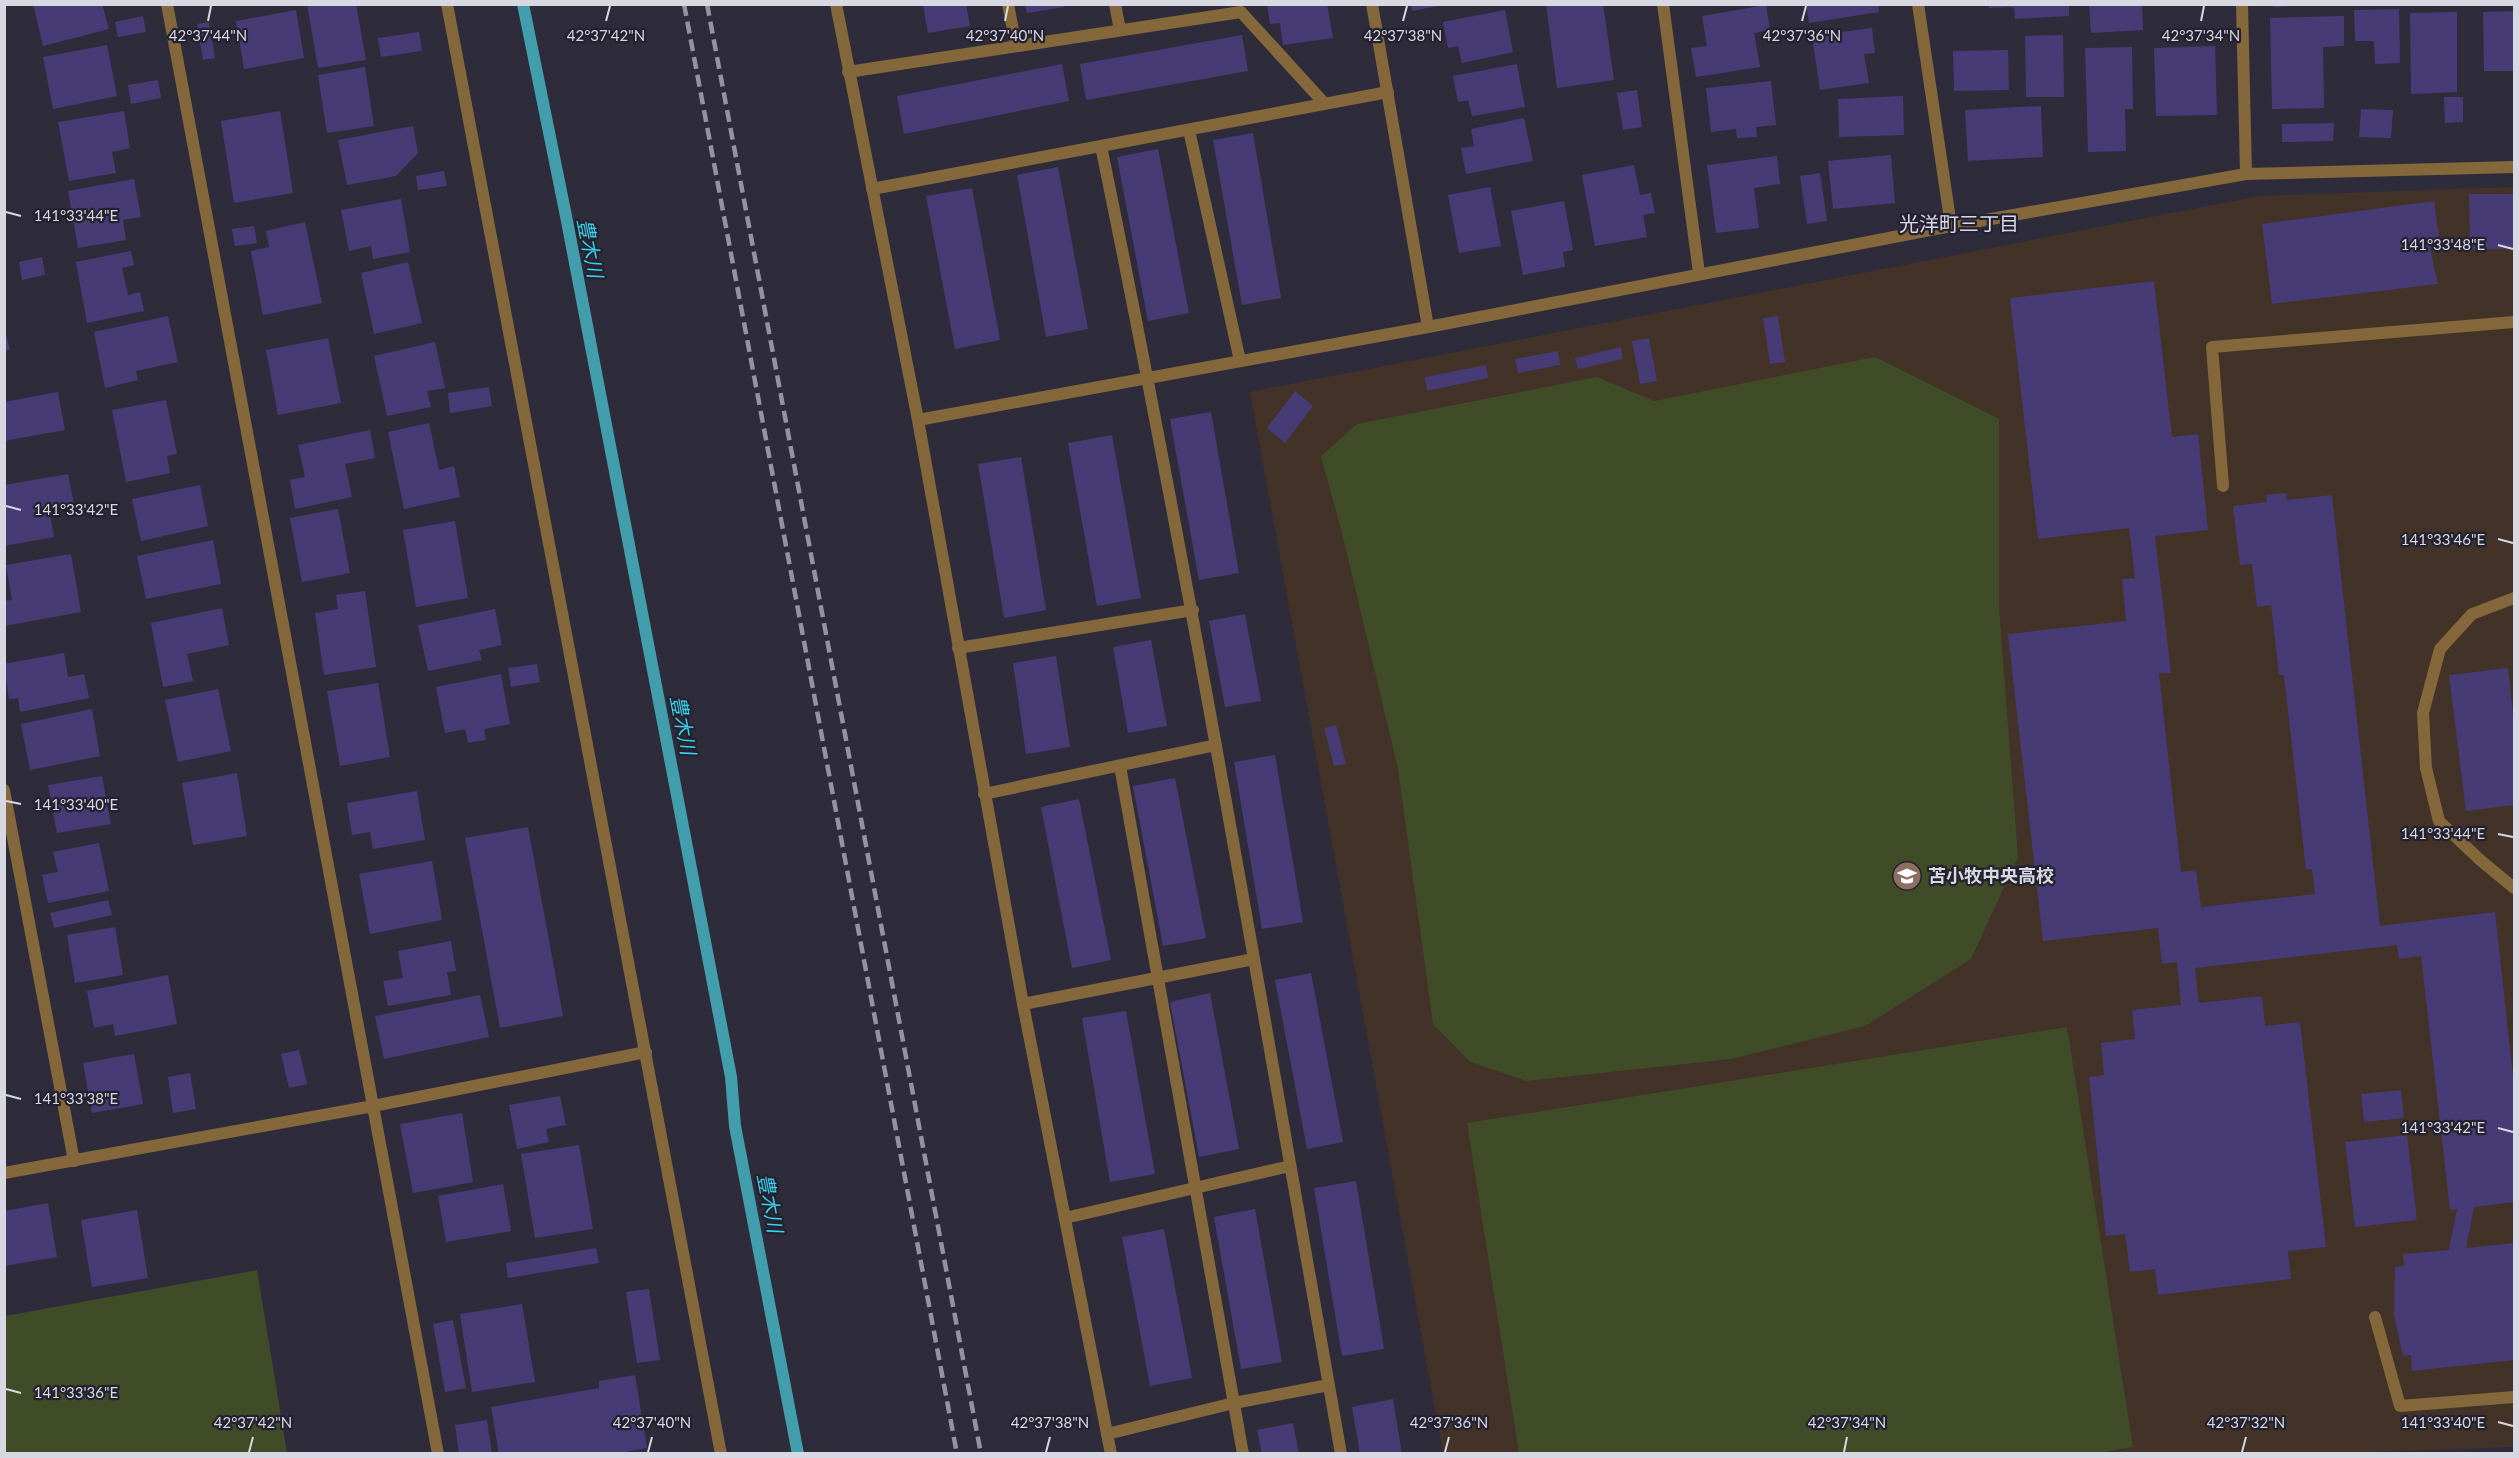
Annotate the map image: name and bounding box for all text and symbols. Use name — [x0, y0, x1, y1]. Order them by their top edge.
text: 42°37'44"N — [169, 26, 247, 44]
text: 42°37'42"N — [567, 26, 645, 44]
text: 42°37'40"N — [966, 26, 1044, 44]
text: 42°37'38"N — [1364, 26, 1442, 44]
text: 42°37'36"N — [1763, 26, 1841, 44]
text: 42°37'34"N — [2162, 26, 2240, 44]
text: 141°33'44"E — [34, 206, 118, 224]
district label: 光洋町三丁目 — [1899, 211, 2019, 235]
water label: 豊木川 — [573, 216, 609, 282]
text: 141°33'48"E — [2401, 235, 2485, 253]
text: 141°33'42"E — [34, 500, 118, 518]
text: 141°33'46"E — [2401, 530, 2485, 548]
water label: 豊木川 — [666, 693, 702, 759]
text: 141°33'40"E — [34, 795, 118, 813]
text: 141°33'44"E — [2401, 824, 2485, 842]
school or university icon: 苫小牧中央高校 — [1891, 860, 1923, 892]
place label: 苫小牧中央高校 — [1928, 864, 2054, 886]
text: 141°33'38"E — [34, 1089, 118, 1107]
text: 141°33'42"E — [2401, 1118, 2485, 1136]
water label: 豊木川 — [753, 1171, 789, 1237]
text: 141°33'36"E — [34, 1383, 118, 1401]
text: 42°37'42"N — [214, 1413, 292, 1431]
text: 42°37'40"N — [613, 1413, 691, 1431]
text: 42°37'38"N — [1011, 1413, 1089, 1431]
text: 42°37'36"N — [1410, 1413, 1488, 1431]
text: 42°37'34"N — [1808, 1413, 1886, 1431]
text: 42°37'32"N — [2207, 1413, 2285, 1431]
text: 141°33'40"E — [2401, 1413, 2485, 1431]

